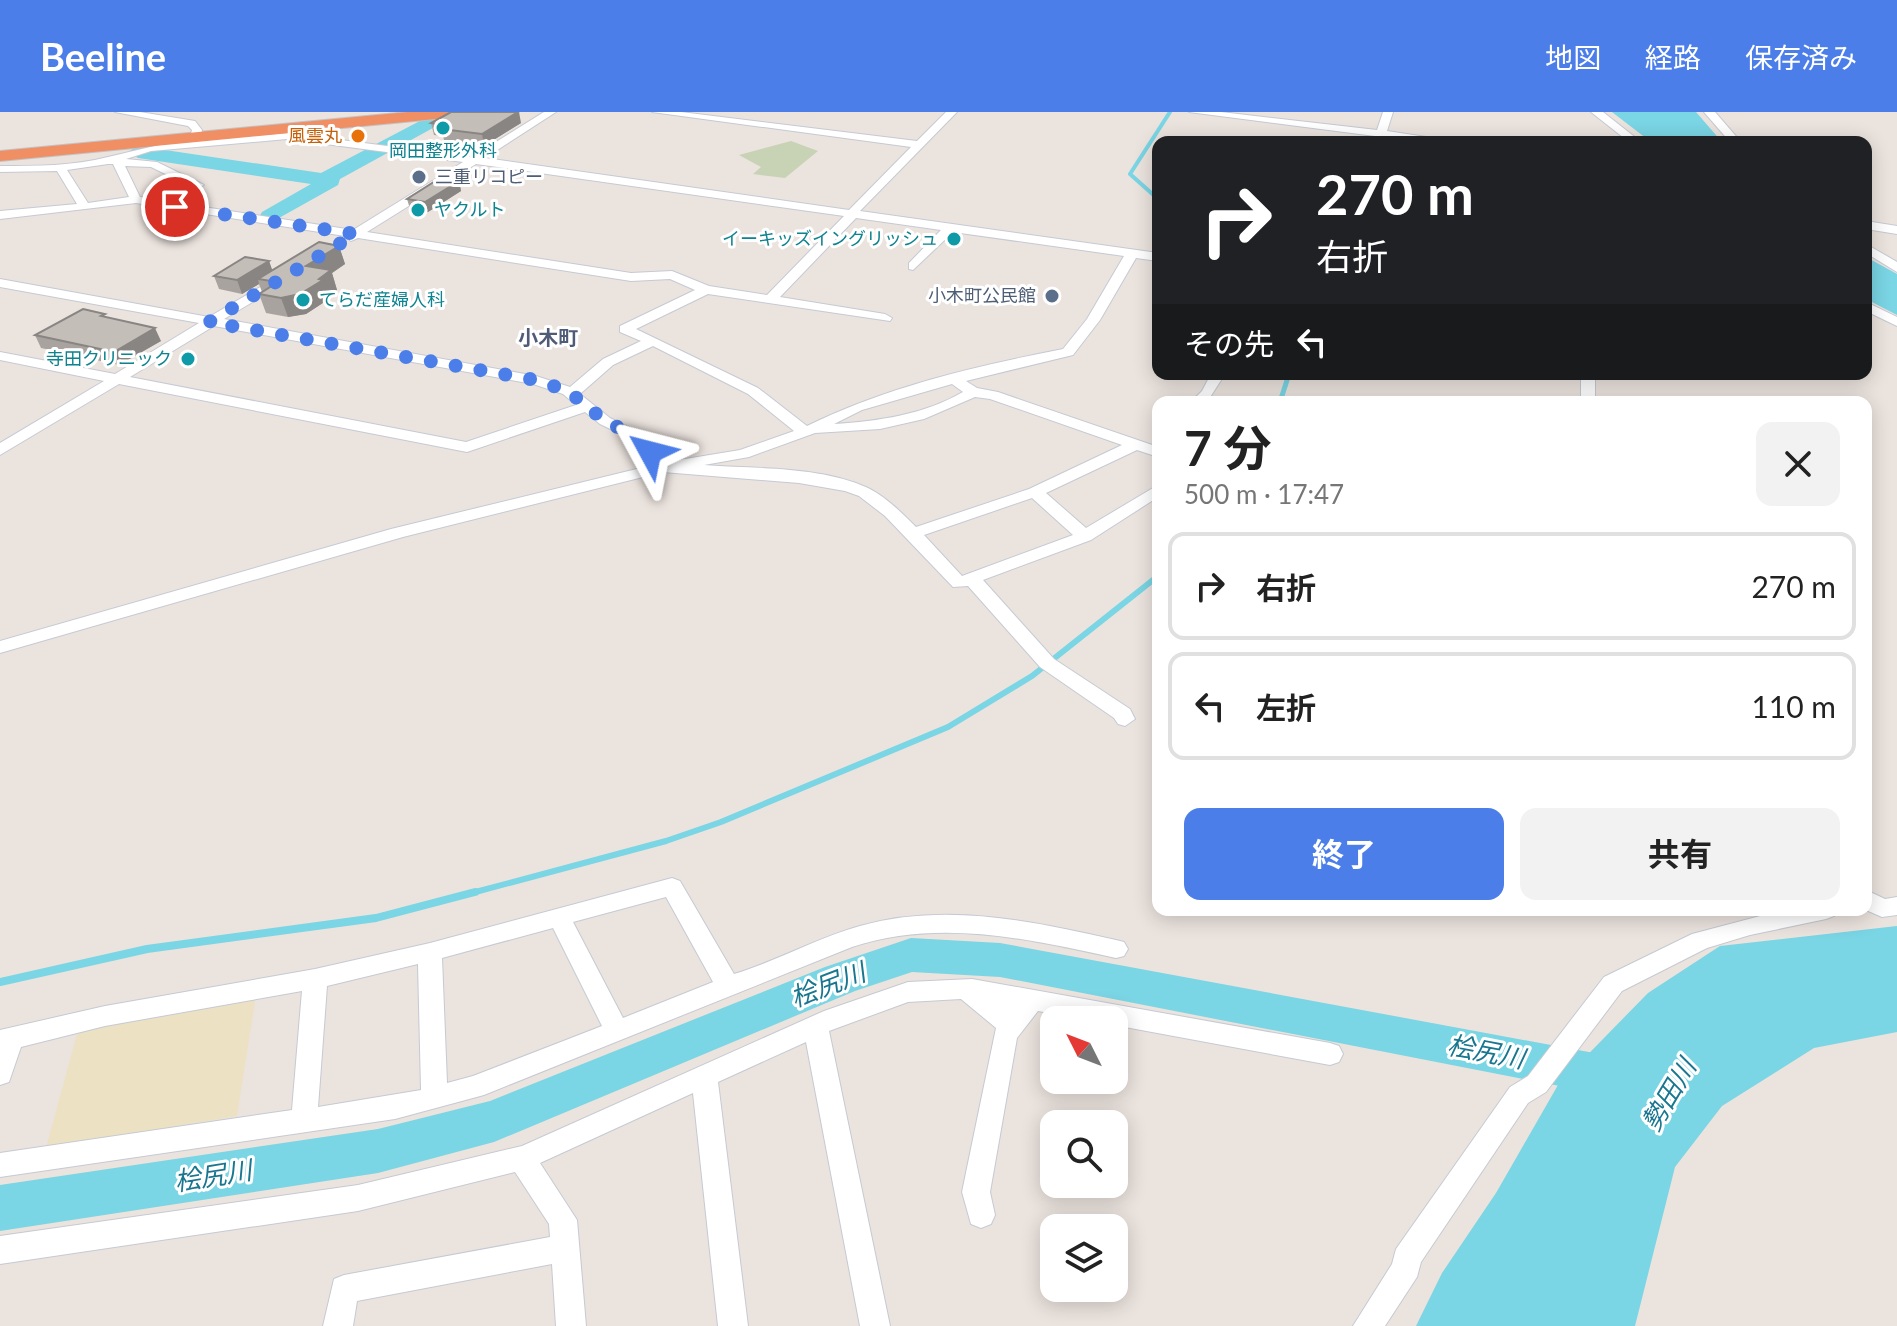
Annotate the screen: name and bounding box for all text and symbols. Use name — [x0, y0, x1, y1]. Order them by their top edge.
text: Beeline — [40, 33, 166, 79]
text: 地図 — [1545, 40, 1601, 74]
text: 経路 — [1645, 40, 1701, 74]
text: 保存済み — [1745, 40, 1857, 74]
marker: 岡田整形外科 — [434, 119, 452, 137]
place label: 風雲丸 — [288, 124, 342, 146]
marker: 風雲丸 — [349, 127, 367, 145]
place label: 岡田整形外科 — [389, 139, 497, 161]
text: 270 m — [1316, 160, 1474, 227]
place label: 三重リコピー — [435, 165, 543, 187]
marker: 三重リコピー — [410, 168, 428, 186]
icon: right — [1184, 168, 1288, 272]
pin — [141, 173, 209, 241]
icon: arrive — [153, 185, 197, 229]
place label: ヤクルト — [434, 198, 505, 220]
marker: ヤクルト — [409, 201, 427, 219]
place label: イーキッズイングリッシュ — [722, 227, 938, 249]
marker: イーキッズイングリッシュ — [945, 230, 963, 248]
text: 右折 — [1316, 234, 1388, 278]
place label: 小木町公民館 — [928, 284, 1036, 306]
marker: 小木町公民館 — [1043, 287, 1061, 305]
place label: てらだ産婦人科 — [319, 288, 445, 310]
marker: てらだ産婦人科 — [294, 291, 312, 309]
icon: left — [1290, 320, 1334, 364]
district label: 小木町 — [518, 325, 578, 349]
text: その先 — [1184, 325, 1274, 361]
place label: 寺田クリニック — [46, 347, 172, 369]
marker: 寺田クリニック — [179, 350, 197, 368]
position arrow — [608, 410, 692, 494]
text: 7 分 — [1184, 419, 1272, 476]
button: close — [1756, 422, 1840, 506]
text: 500 m · 17:47 — [1184, 478, 1344, 510]
icon: right — [1188, 564, 1232, 608]
text: 270 m — [1751, 568, 1836, 604]
text: 右折 — [1256, 569, 1316, 605]
icon: left — [1188, 684, 1232, 728]
text: 110 m — [1751, 688, 1836, 724]
text: 左折 — [1256, 689, 1316, 725]
button: 終了 — [1184, 808, 1504, 900]
button: 共有 — [1520, 808, 1840, 900]
water label: 桧尻川 — [785, 954, 873, 1013]
north arrow — [1040, 1006, 1128, 1094]
map controls — [1040, 1006, 1128, 1302]
water label: 桧尻川 — [1445, 1028, 1530, 1075]
water label: 勢田川 — [1634, 1050, 1703, 1136]
button: search — [1040, 1110, 1128, 1198]
water label: 桧尻川 — [172, 1153, 257, 1197]
button: layers — [1040, 1214, 1128, 1302]

